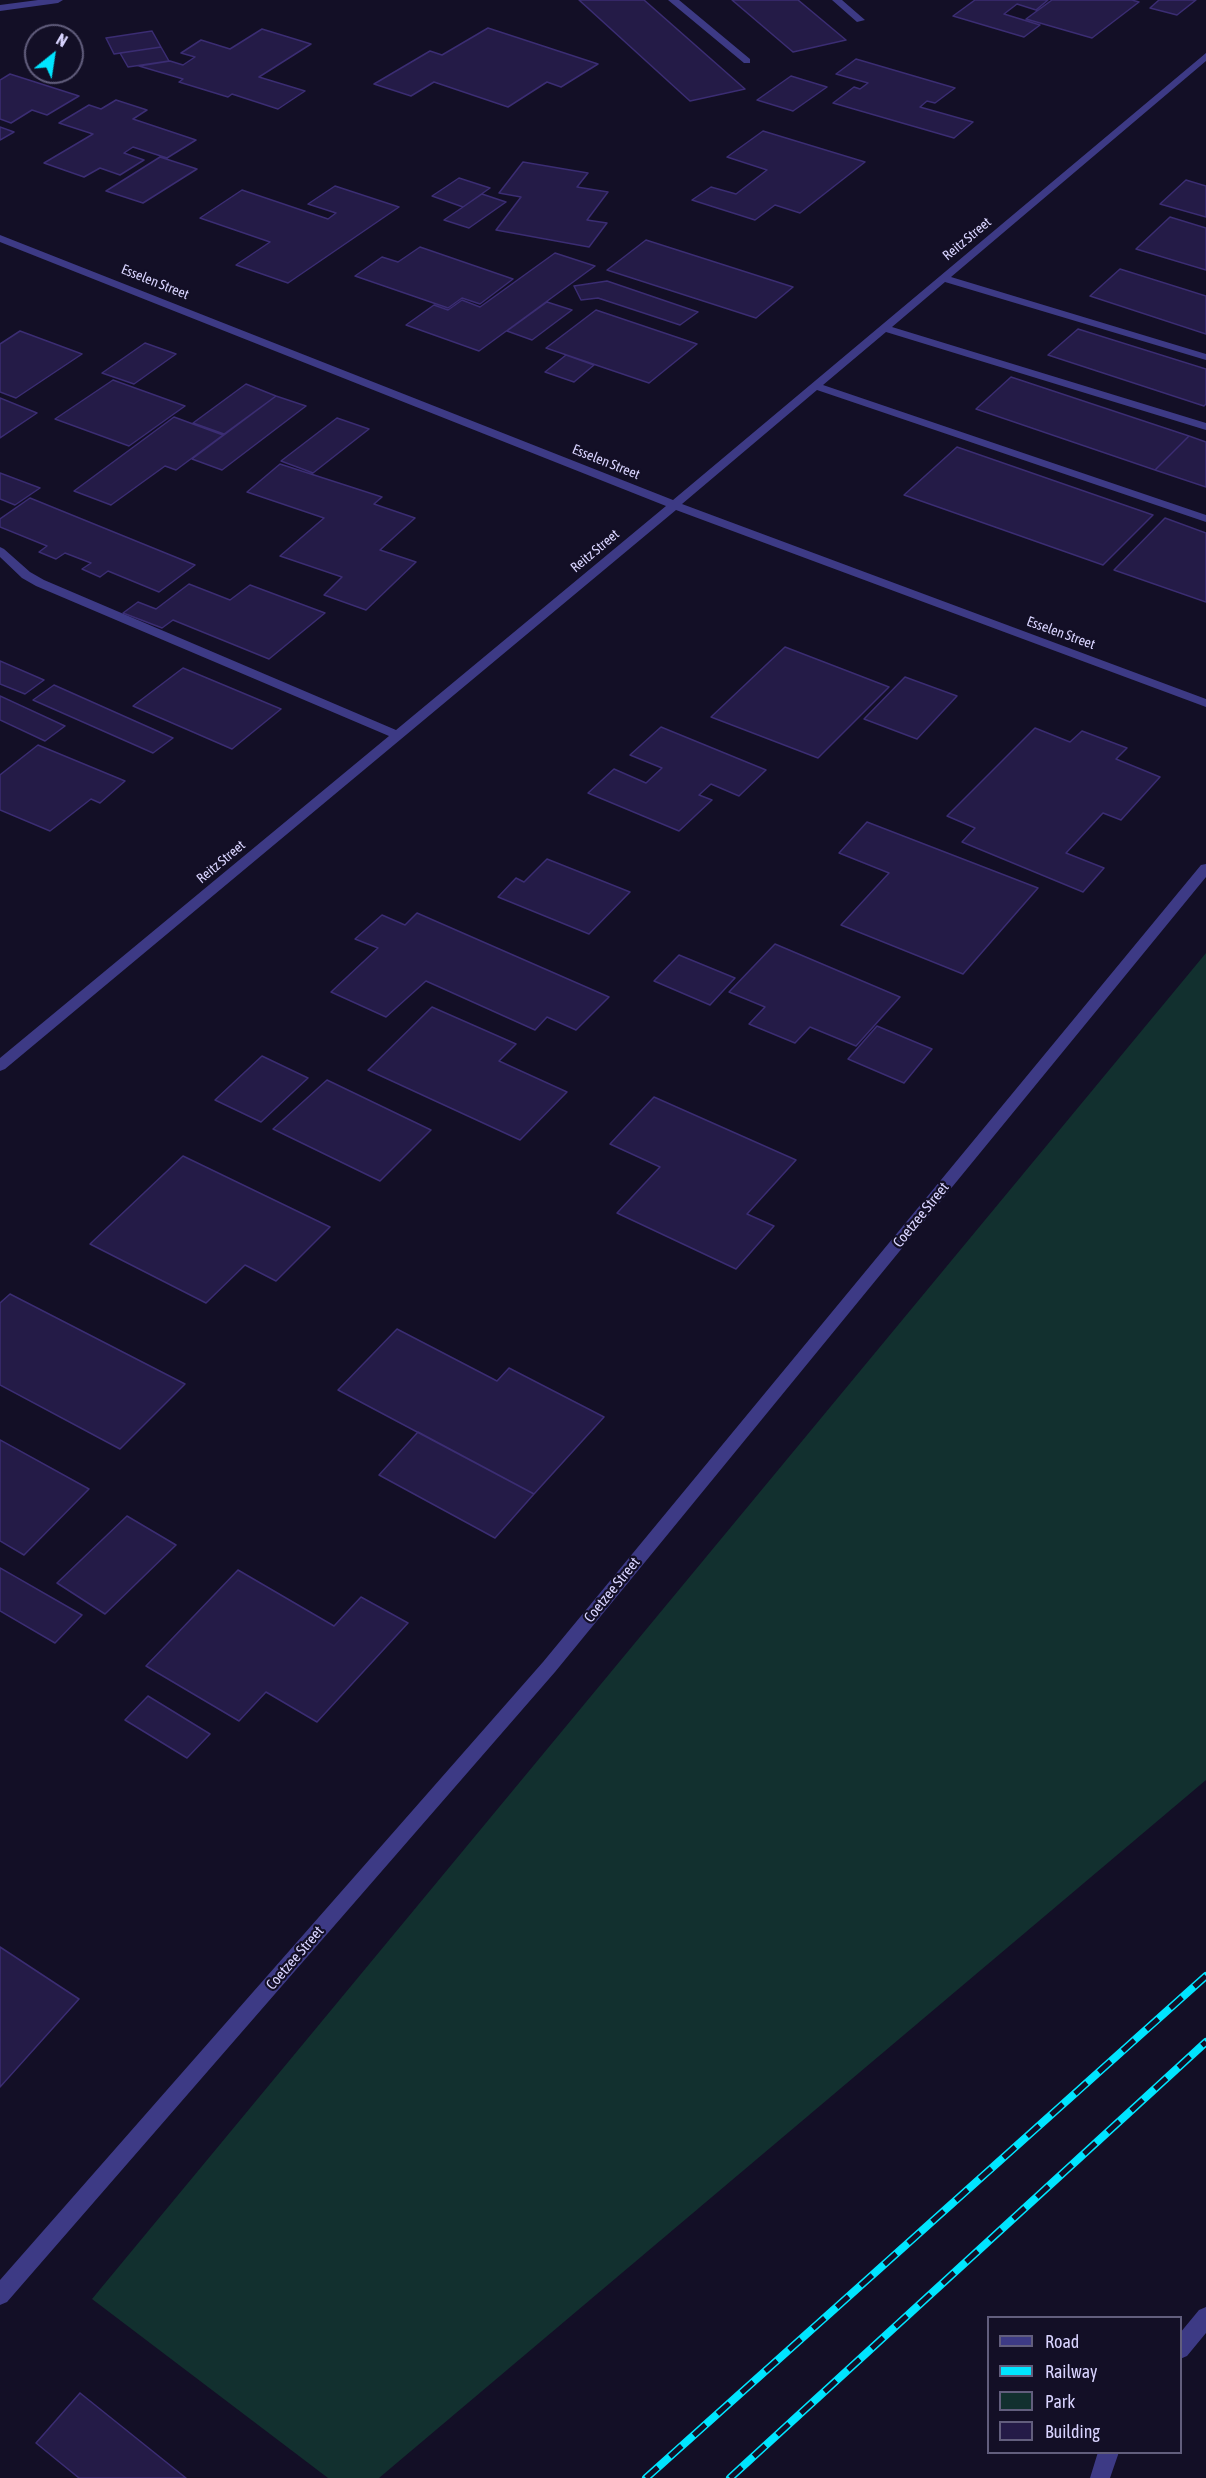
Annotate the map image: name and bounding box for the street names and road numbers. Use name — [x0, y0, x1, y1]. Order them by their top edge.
street label: Reitz Street — [939, 214, 995, 264]
street label: Esselen Street — [119, 261, 191, 303]
street label: Esselen Street — [570, 441, 642, 483]
street label: Reitz Street — [567, 526, 623, 576]
street label: Esselen Street — [1025, 613, 1097, 653]
street label: Reitz Street — [193, 837, 249, 887]
street label: Coetzee Street — [889, 1179, 953, 1251]
street label: Coetzee Street — [580, 1554, 644, 1626]
street label: Coetzee Street — [262, 1922, 328, 1994]

